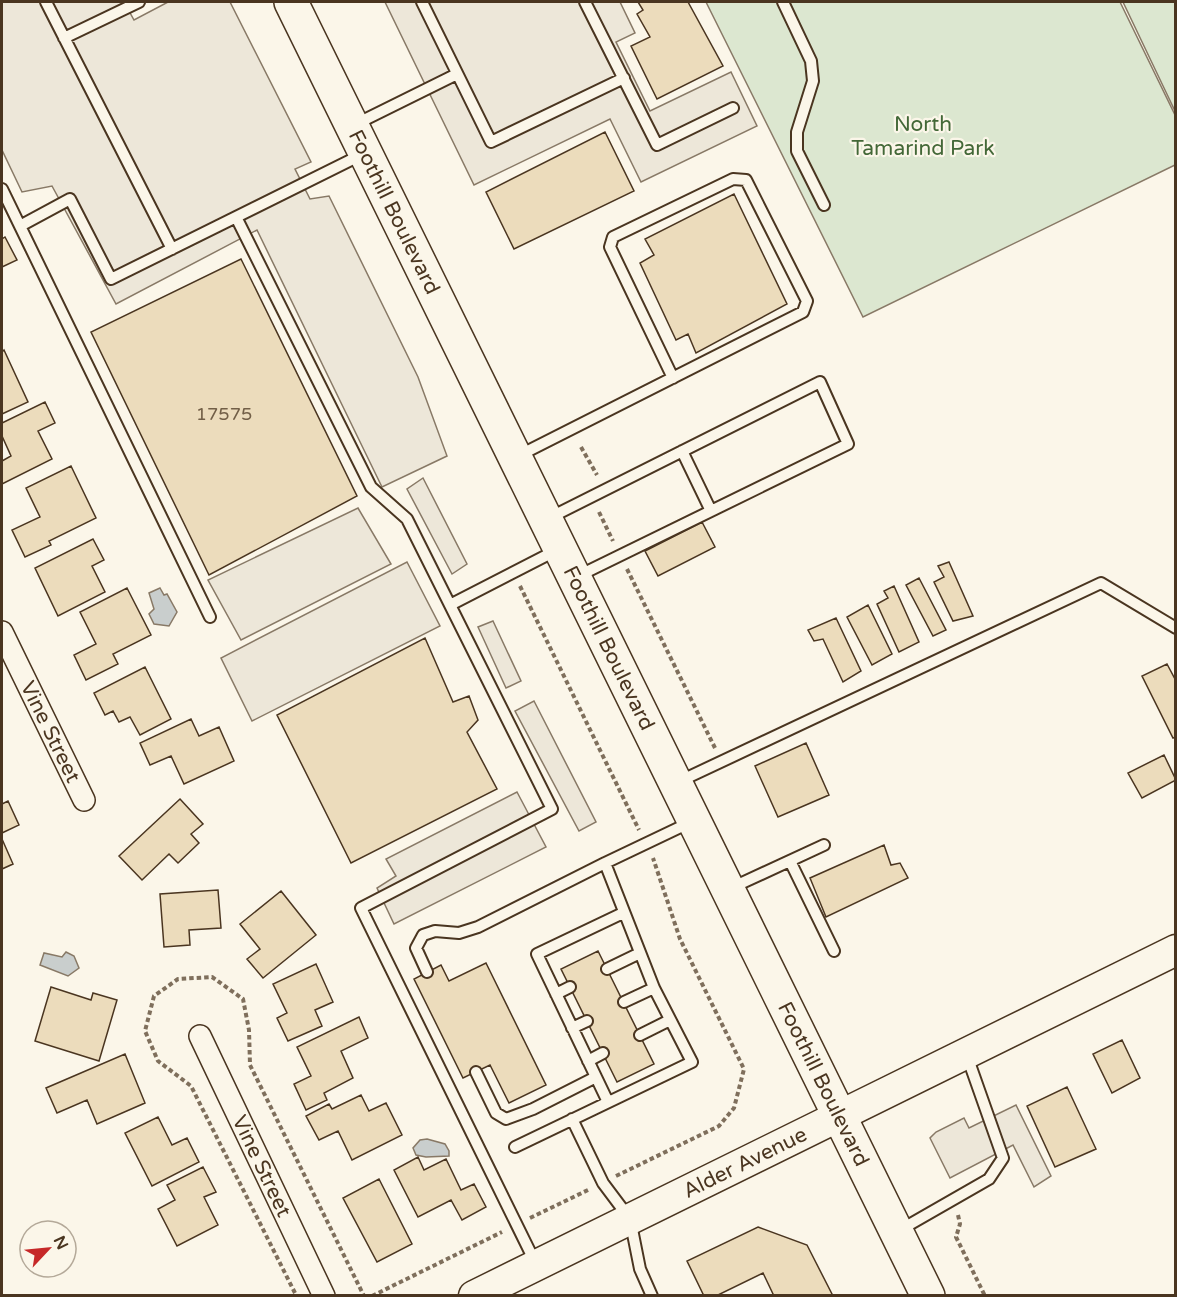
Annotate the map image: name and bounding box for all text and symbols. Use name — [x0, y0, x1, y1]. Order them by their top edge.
park label: North Tamarind Park — [851, 112, 995, 161]
street label: Foothill Boulevard — [343, 126, 445, 298]
house number: 17575 — [196, 403, 252, 425]
street label: Foothill Boulevard — [558, 562, 660, 734]
street label: Vine Street — [15, 677, 86, 787]
street label: Foothill Boulevard — [773, 998, 875, 1170]
street label: Vine Street — [227, 1111, 297, 1221]
street label: Alder Avenue — [679, 1121, 811, 1203]
north arrow — [18, 1219, 78, 1279]
text: N — [49, 1233, 72, 1253]

